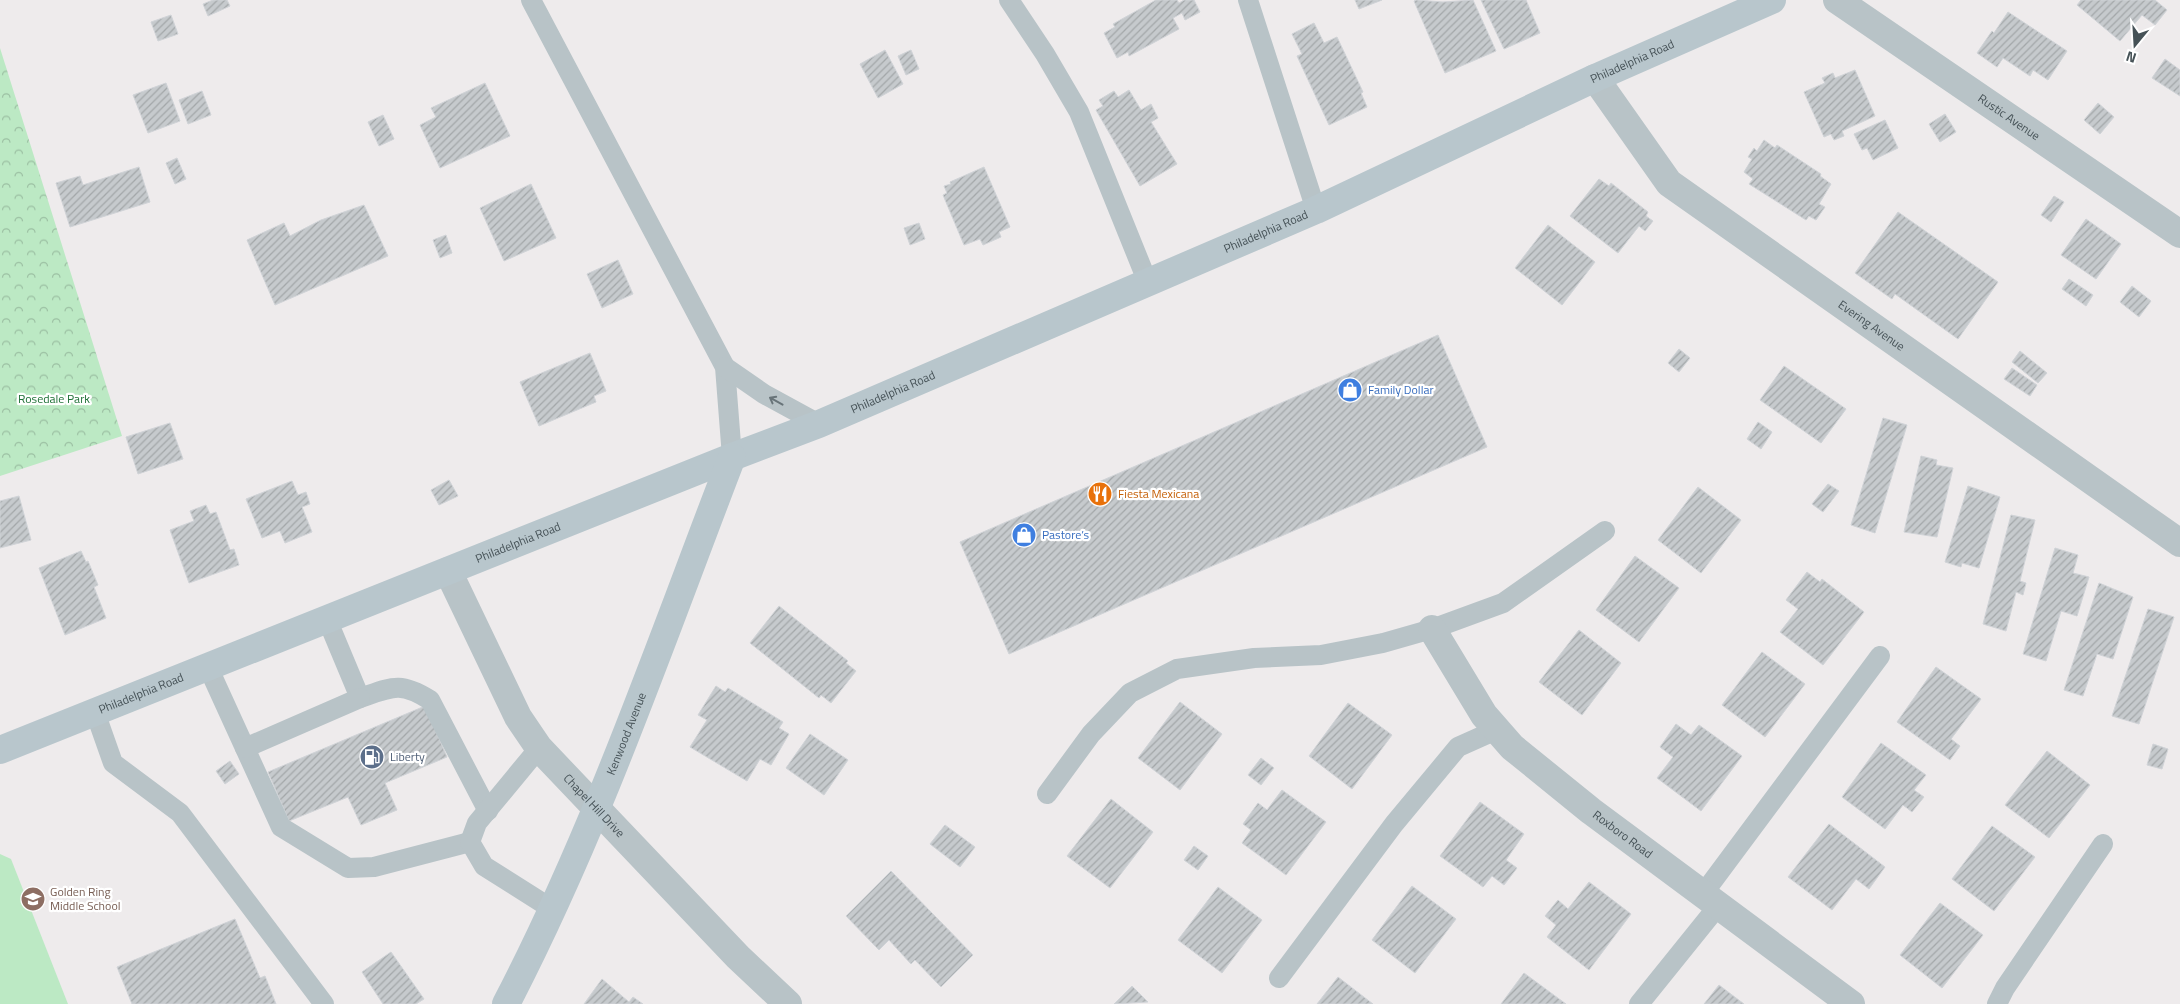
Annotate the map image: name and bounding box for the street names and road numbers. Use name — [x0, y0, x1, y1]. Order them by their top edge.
street label: Philadelphia Road — [1587, 34, 1677, 88]
street label: Rustic Avenue — [1974, 89, 2044, 145]
street label: Philadelphia Road — [1220, 205, 1311, 258]
street label: Evering Avenue — [1834, 295, 1909, 355]
street label: Philadelphia Road — [847, 365, 938, 418]
street label: Philadelphia Road — [472, 517, 563, 568]
street label: Philadelphia Road — [95, 667, 186, 719]
street label: Kenwood Avenue — [601, 689, 651, 778]
street label: Chapel Hill Drive — [559, 769, 629, 842]
street label: Roxboro Road — [1589, 805, 1657, 863]

